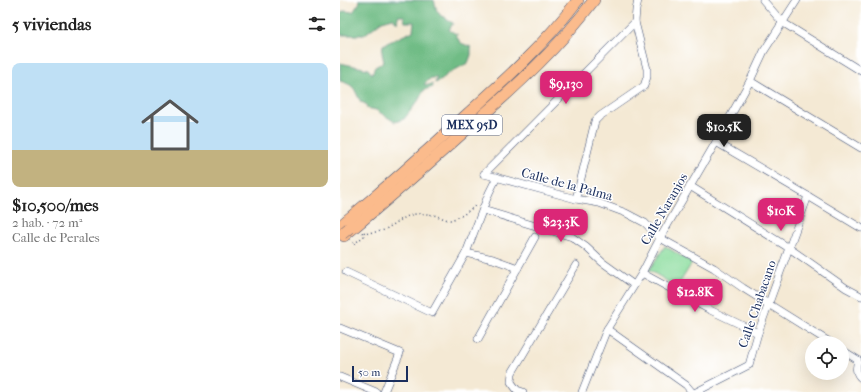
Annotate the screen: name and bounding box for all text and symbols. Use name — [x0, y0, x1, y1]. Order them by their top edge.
icon: filters — [306, 13, 328, 35]
text: 5 viviendas — [12, 14, 91, 34]
pin: $9,130 — [533, 71, 599, 105]
text: $9,130 — [549, 76, 583, 91]
icon: home — [134, 89, 206, 161]
pin: $10.5K — [691, 114, 757, 148]
road number: MEX 95D — [442, 115, 502, 135]
text: $10.5K — [706, 119, 742, 134]
street label: Calle de la Palma — [520, 165, 615, 204]
street label: Calle Naranjos — [637, 170, 691, 248]
text: $10,500/mes — [12, 195, 98, 215]
pin: $10K — [757, 198, 805, 232]
text: $10K — [767, 203, 795, 218]
pin: $23.3K — [528, 209, 594, 243]
text: $23.3K — [543, 214, 579, 229]
text: 2 hab. · 72 m² — [12, 215, 82, 230]
text: Calle de Perales — [12, 230, 100, 245]
street label: Calle Chabacano — [735, 258, 779, 350]
pin: $12.8K — [662, 279, 728, 313]
text: $12.8K — [677, 284, 713, 299]
map controls — [805, 336, 849, 380]
button: locate — [805, 336, 849, 380]
scale bar — [352, 364, 408, 383]
text: 50 m — [358, 366, 380, 379]

